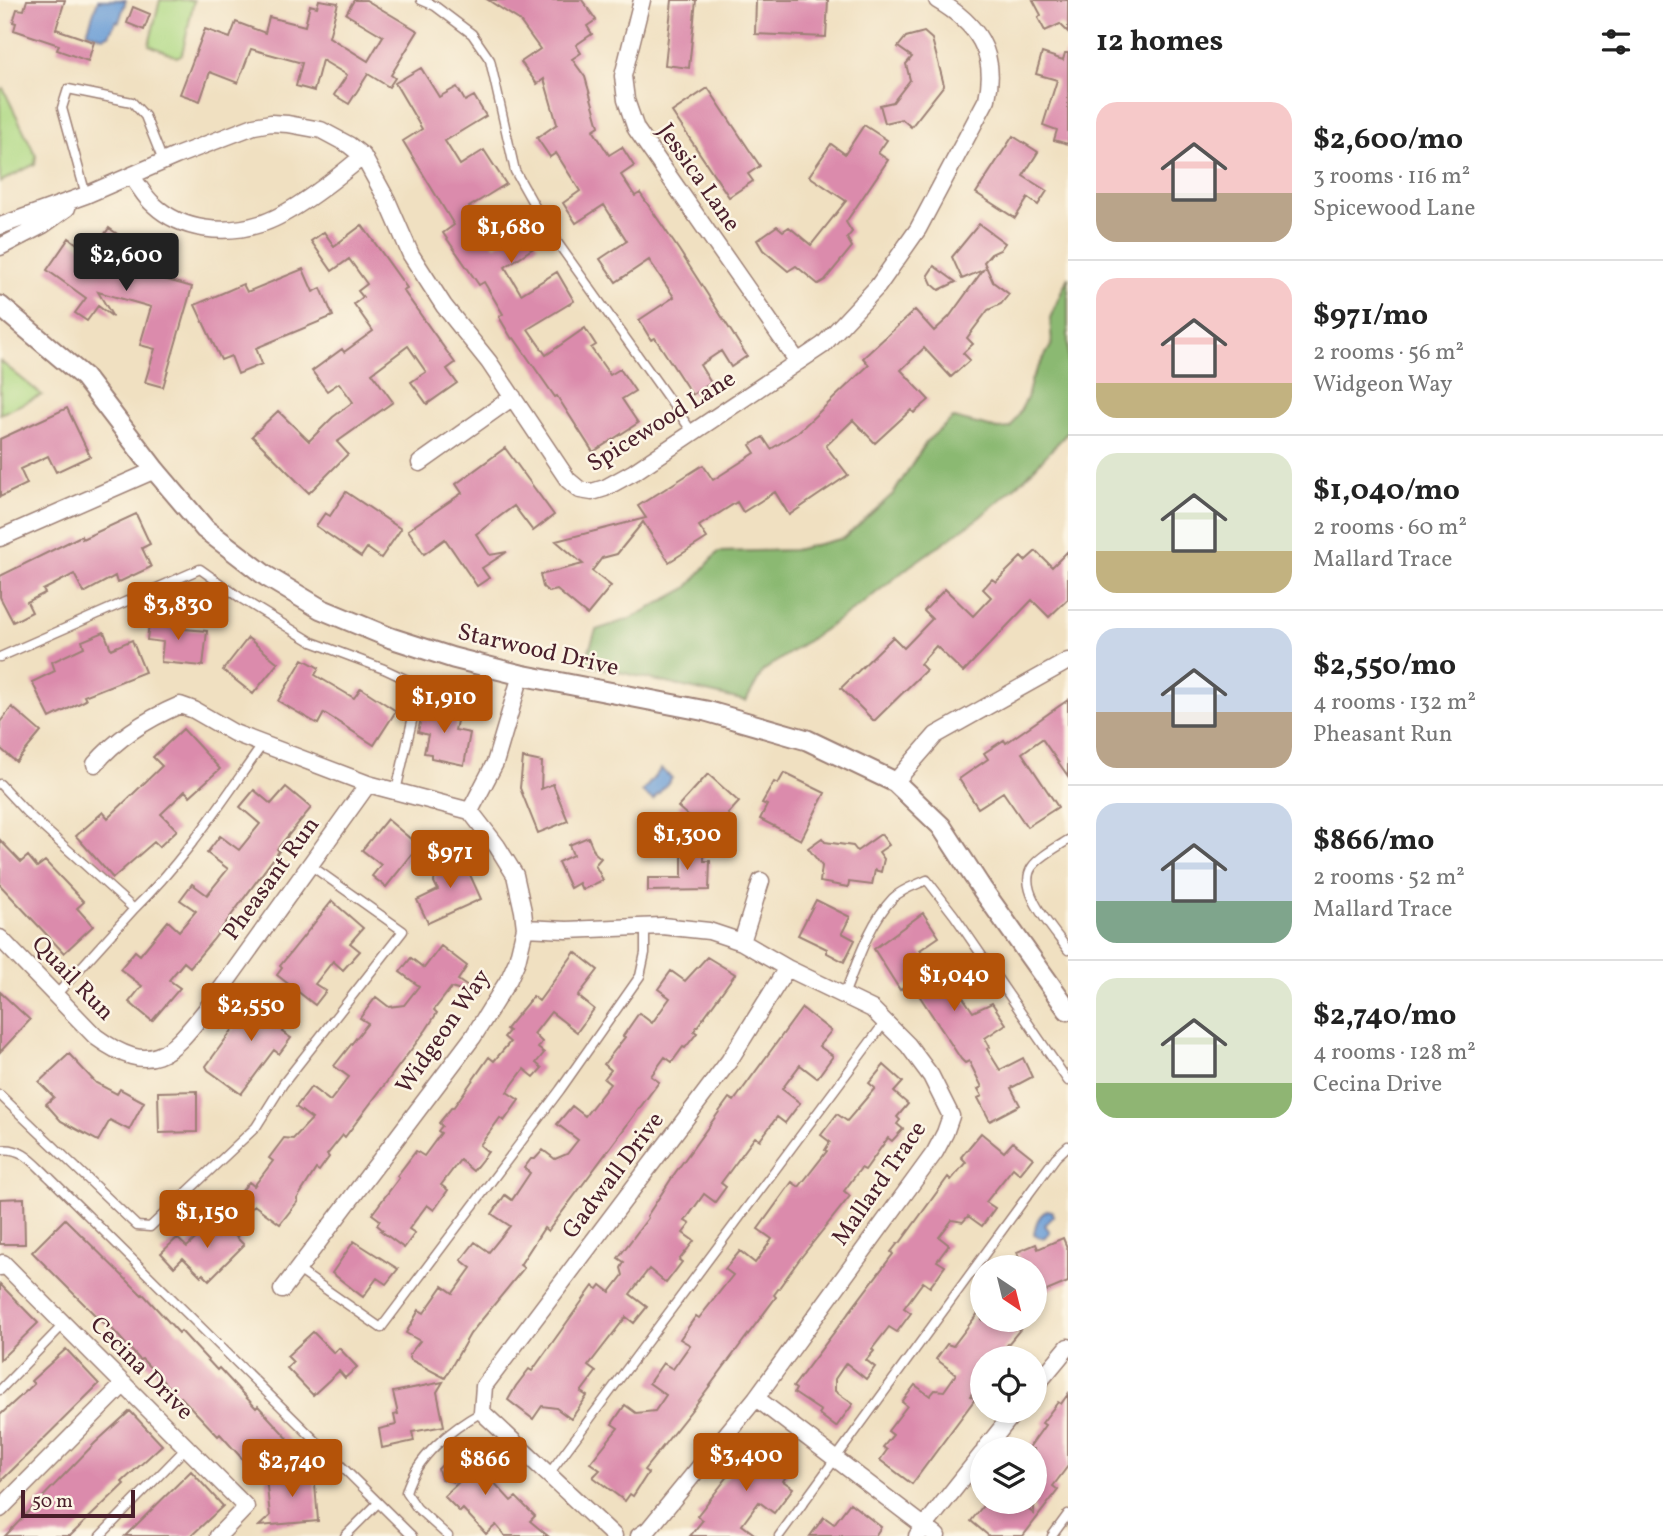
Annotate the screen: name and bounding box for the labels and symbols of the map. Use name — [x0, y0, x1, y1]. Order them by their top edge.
street label: Jessica Lane — [648, 117, 748, 239]
pin: $1,680 — [454, 205, 568, 265]
pin: $2,600 — [69, 233, 183, 293]
street label: Spicewood Lane — [581, 363, 743, 481]
pin: $3,830 — [121, 582, 235, 642]
street label: Starwood Drive — [454, 616, 622, 686]
pin: $1,910 — [387, 676, 501, 735]
street label: Pheasant Run — [215, 810, 329, 948]
pin: $1,300 — [630, 812, 744, 872]
pin: $971 — [409, 830, 491, 890]
street label: Quail Run — [23, 929, 121, 1029]
pin: $1,040 — [897, 954, 1011, 1013]
street label: Widgeon Way — [388, 963, 500, 1101]
pin: $2,550 — [194, 984, 308, 1043]
street label: Gadwall Drive — [555, 1105, 673, 1247]
street label: Mallard Trace — [824, 1115, 936, 1253]
pin: $1,150 — [150, 1190, 264, 1250]
north arrow — [970, 1255, 1046, 1332]
street label: Cecina Drive — [81, 1309, 201, 1429]
pin: $3,400 — [689, 1434, 803, 1493]
pin: $866 — [444, 1438, 526, 1497]
pin: $2,740 — [235, 1440, 349, 1499]
scale bar — [21, 1487, 135, 1519]

